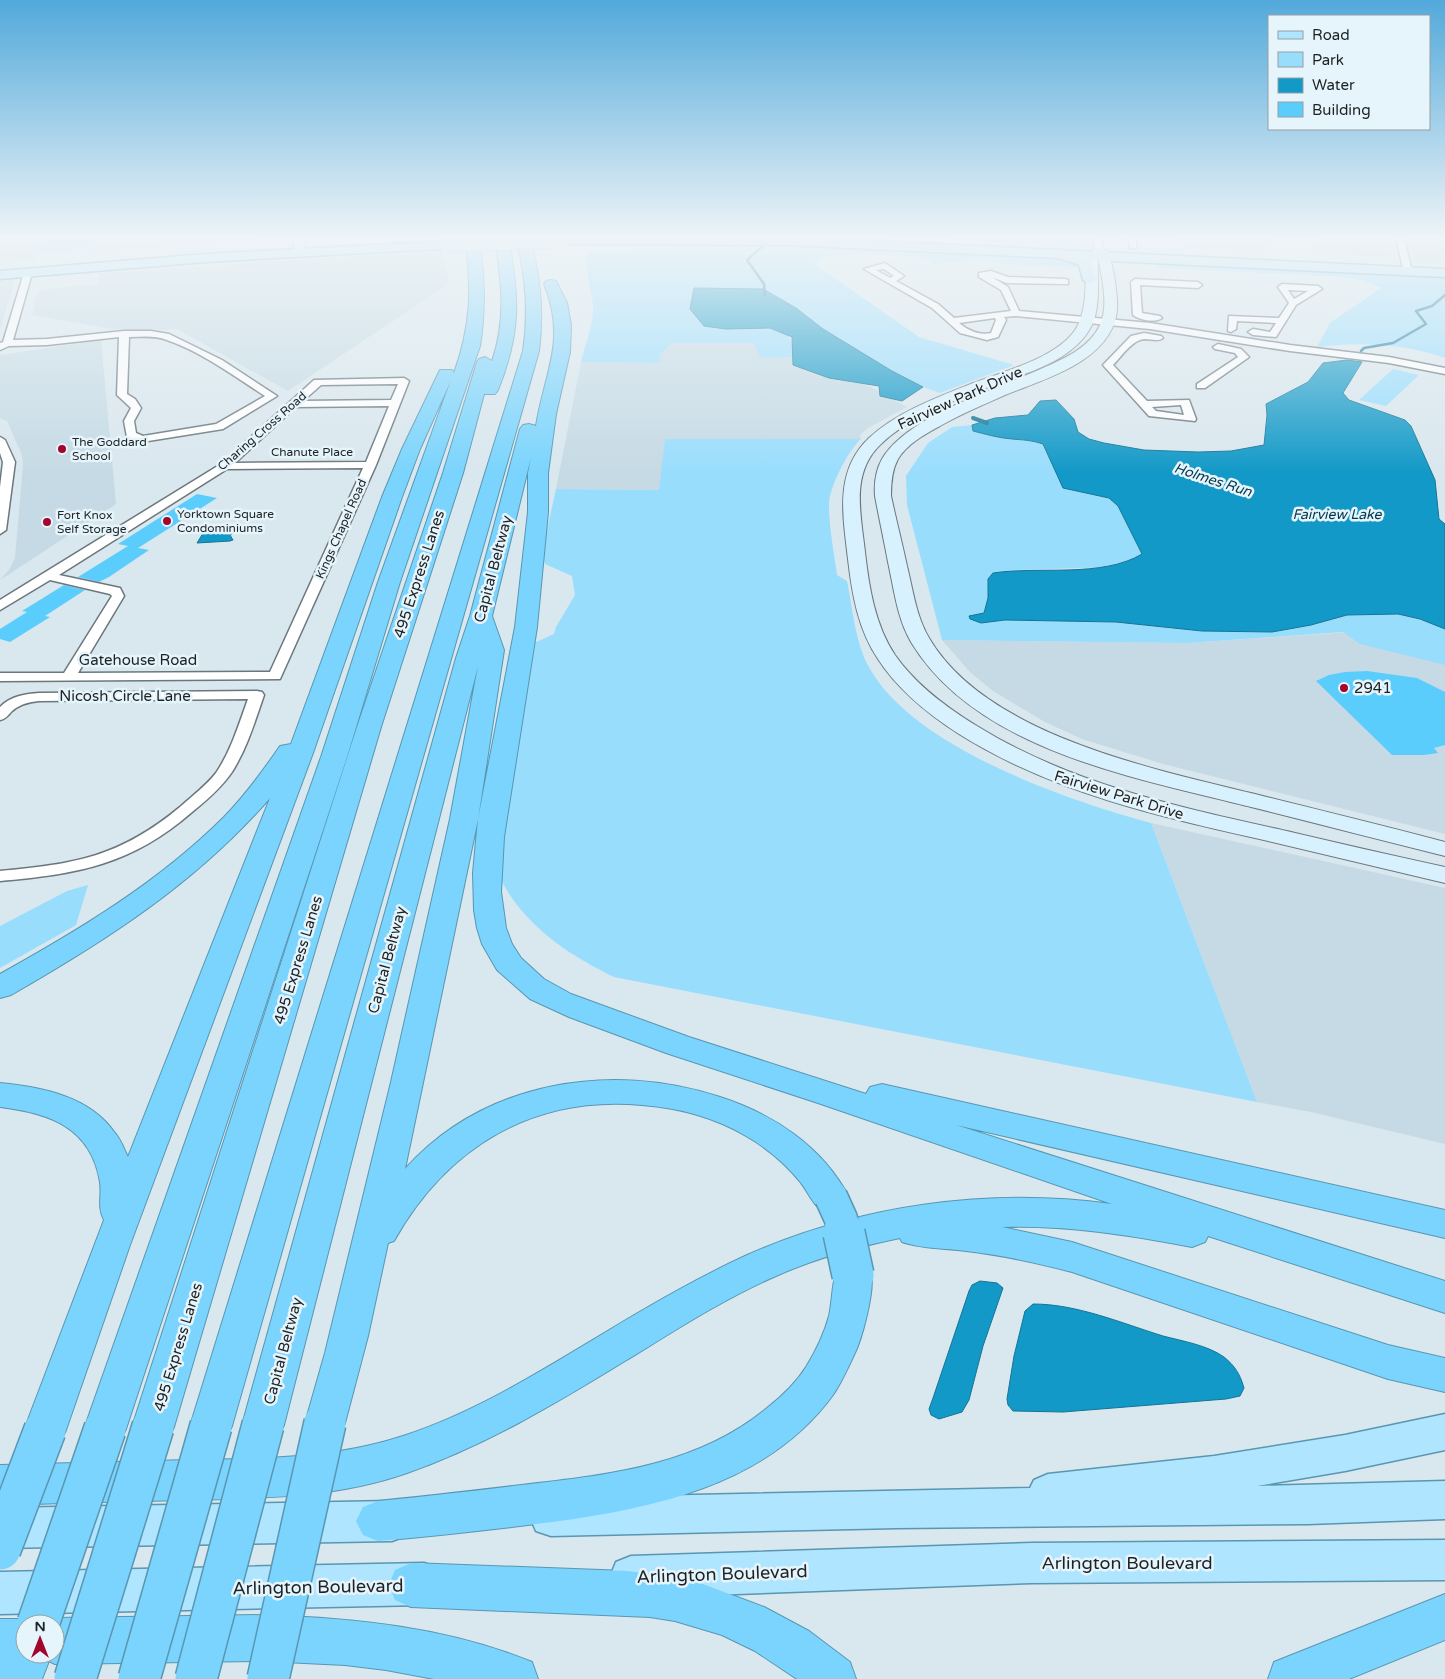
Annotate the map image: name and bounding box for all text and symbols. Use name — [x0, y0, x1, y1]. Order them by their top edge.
legend — [1268, 15, 1430, 130]
text: Road — [1312, 26, 1350, 44]
text: Park — [1312, 51, 1344, 69]
text: Water — [1312, 76, 1355, 94]
text: Building — [1312, 101, 1371, 119]
street label: Fairview Park Drive — [895, 362, 1025, 434]
street label: Charing Cross Road — [215, 389, 309, 473]
place label: The Goddard School — [72, 435, 147, 463]
marker: The Goddard School — [56, 443, 68, 455]
street label: Chanute Place — [271, 445, 353, 459]
water label: Holmes Run — [1172, 459, 1254, 501]
street label: Kings Chapel Road — [313, 477, 369, 581]
water label: Fairview Lake — [1292, 506, 1383, 523]
place label: Yorktown Square Condominiums — [177, 507, 274, 535]
place label: Fort Knox Self Storage — [57, 508, 127, 536]
street label: 495 Express Lanes — [390, 508, 448, 640]
street label: Capital Beltway — [470, 513, 516, 625]
marker: Yorktown Square Condominiums — [161, 515, 173, 527]
marker: Fort Knox Self Storage — [41, 516, 53, 528]
street label: Gatehouse Road — [79, 651, 197, 669]
place label: 2941 — [1354, 679, 1392, 697]
marker: 2941 — [1338, 682, 1350, 694]
street label: Nicosh Circle Lane — [59, 687, 191, 705]
street label: Fairview Park Drive — [1052, 767, 1186, 823]
street label: 495 Express Lanes — [270, 894, 326, 1026]
street label: Capital Beltway — [364, 904, 410, 1016]
street label: 495 Express Lanes — [150, 1281, 206, 1413]
street label: Capital Beltway — [260, 1295, 306, 1407]
street label: Arlington Boulevard — [1041, 1552, 1213, 1574]
street label: Arlington Boulevard — [636, 1560, 808, 1588]
street label: Arlington Boulevard — [232, 1575, 404, 1599]
north arrow — [15, 1614, 65, 1664]
text: N — [34, 1618, 46, 1635]

